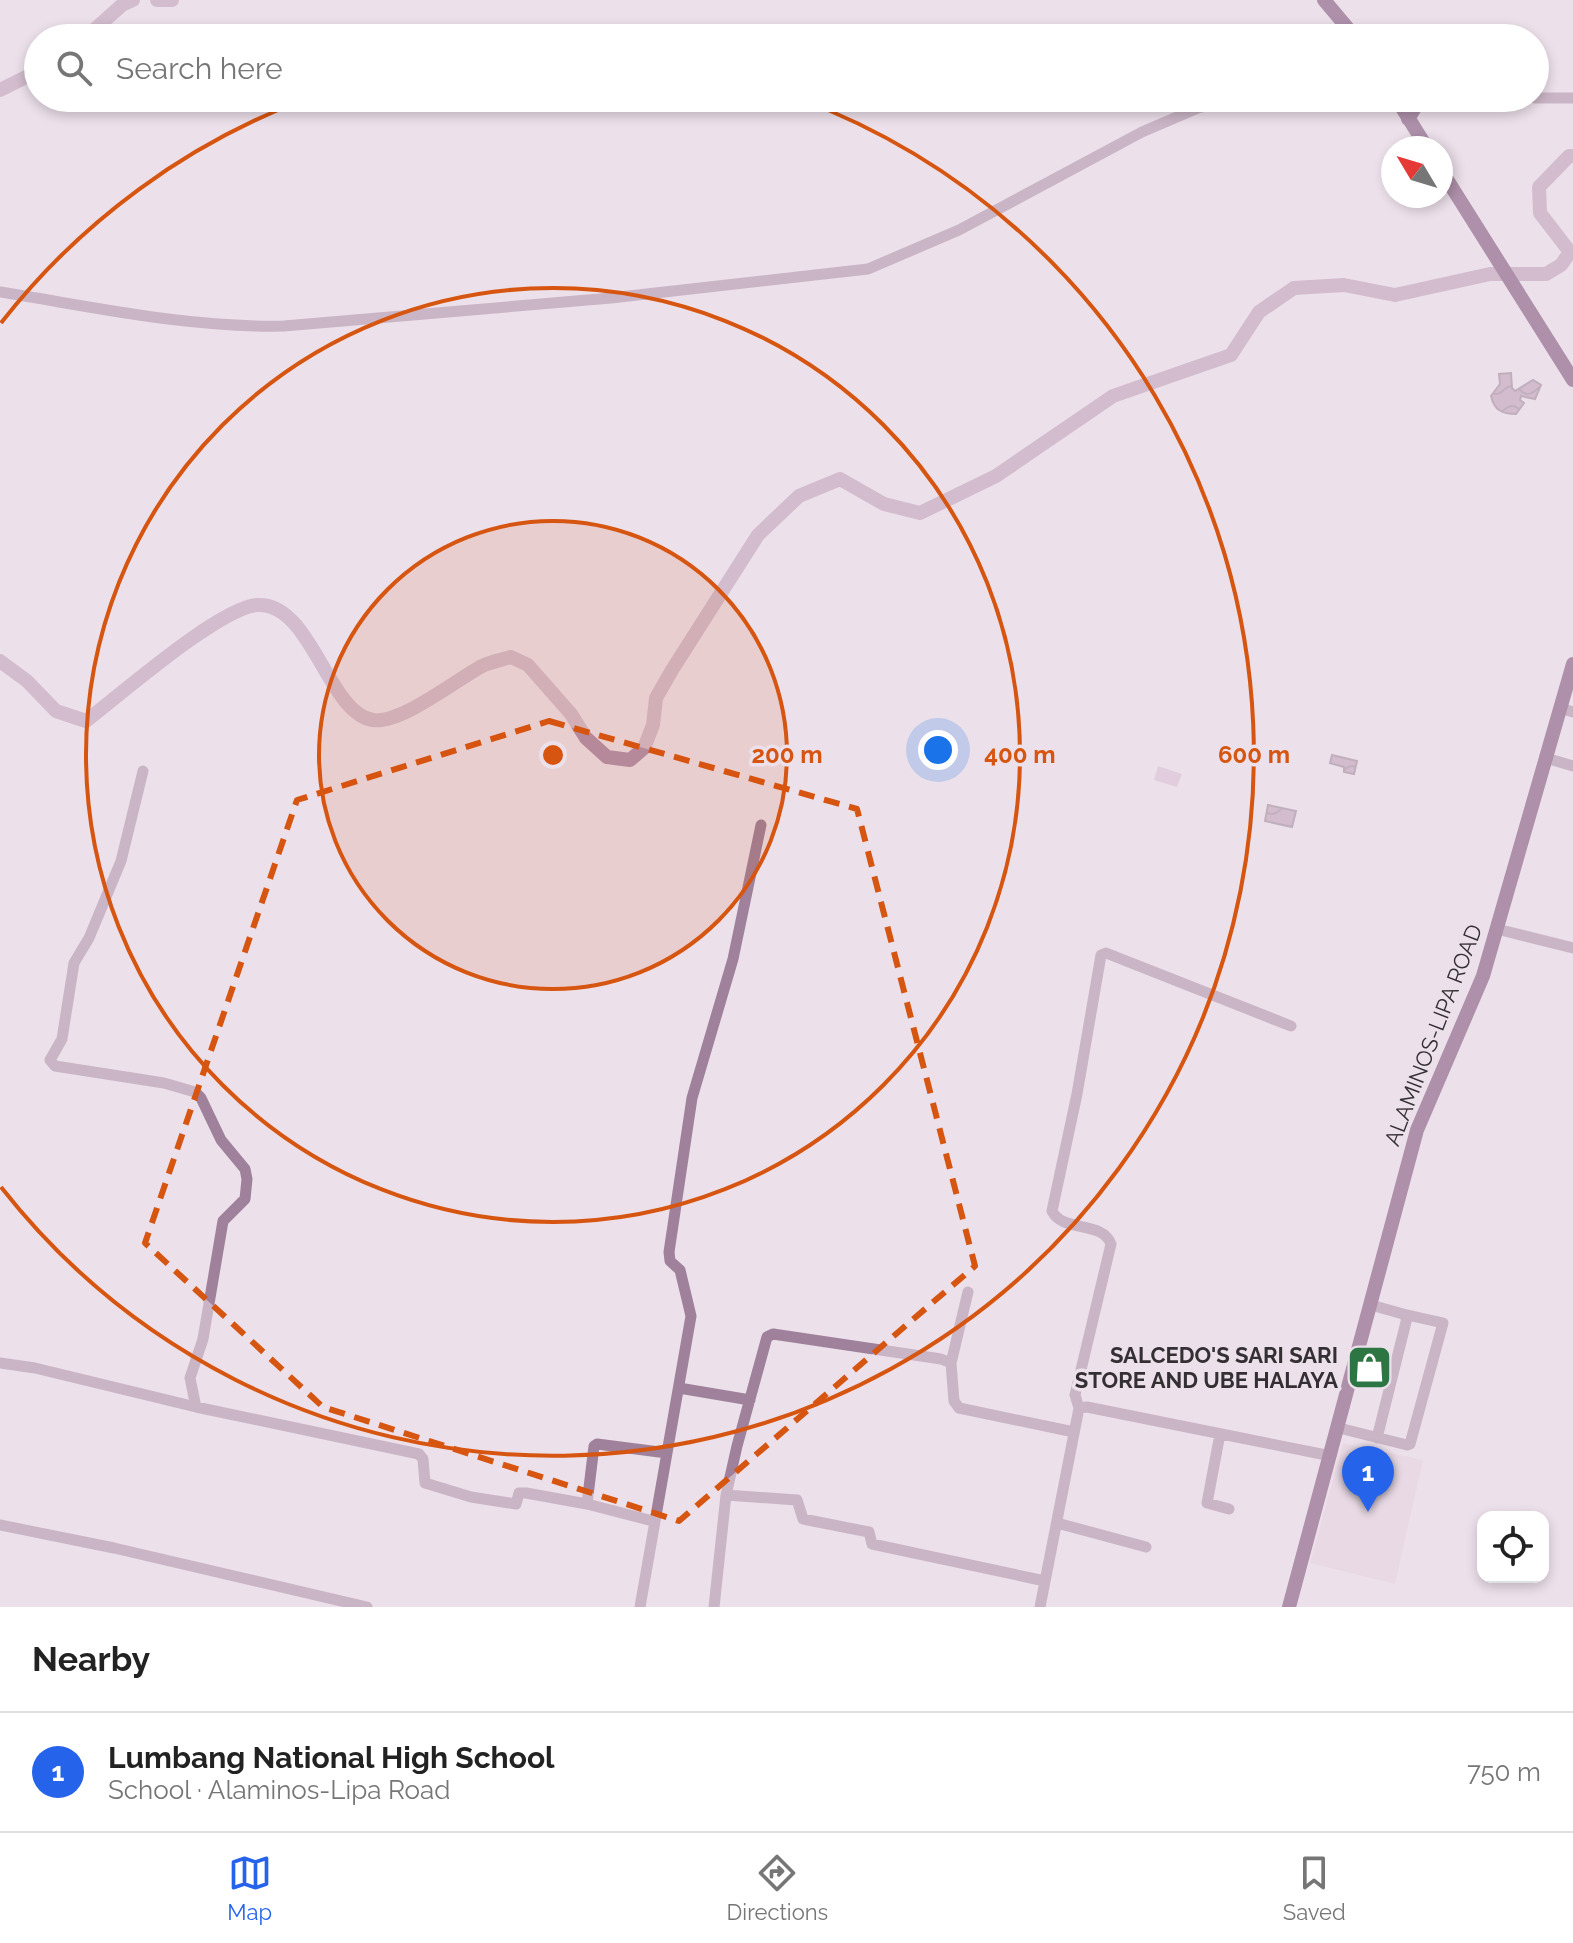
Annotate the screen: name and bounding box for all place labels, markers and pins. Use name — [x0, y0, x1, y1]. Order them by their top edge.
centre of rings — [539, 741, 567, 769]
place label: SALCEDO'S SARI SARI STORE AND UBE HALAYA — [1075, 1342, 1338, 1393]
shop icon: SALCEDO'S SARI SARI STORE AND UBE HALAYA — [1345, 1344, 1393, 1392]
pin: 1 — [1342, 1446, 1394, 1512]

